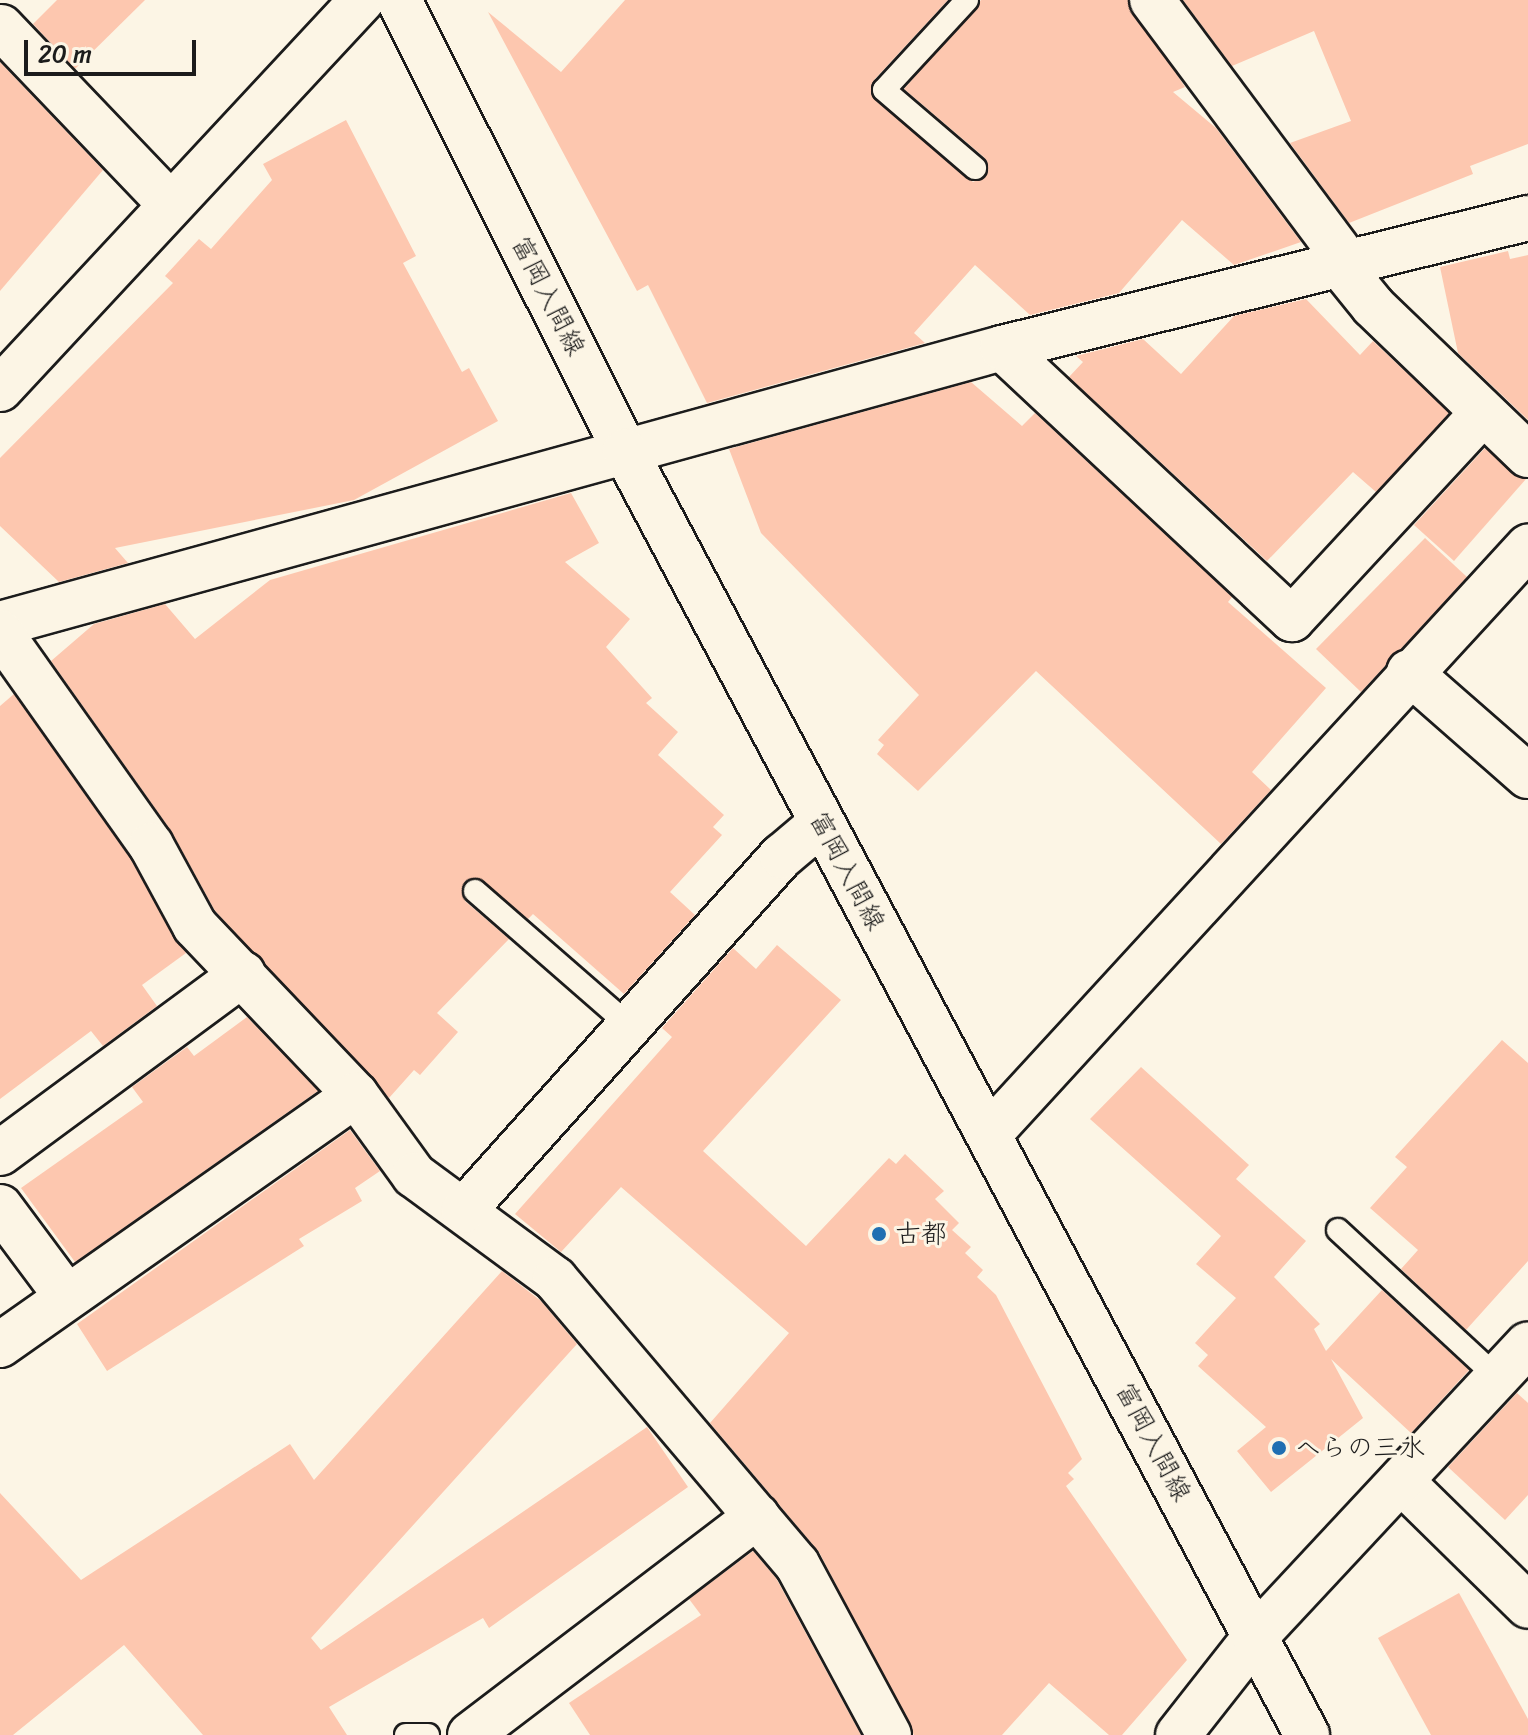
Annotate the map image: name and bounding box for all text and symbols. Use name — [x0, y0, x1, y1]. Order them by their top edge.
scale bar — [28, 24, 200, 74]
text: 20 m — [38, 33, 92, 75]
street label: 富岡入間線 — [505, 231, 591, 361]
street label: 富岡入間線 — [803, 806, 891, 936]
place label: 古都 — [895, 1218, 947, 1250]
marker: 古都 — [870, 1225, 888, 1243]
street label: 富岡入間線 — [1109, 1377, 1197, 1507]
place label: へらの三水 — [1295, 1432, 1425, 1464]
marker: へらの三水 — [1270, 1439, 1288, 1457]

